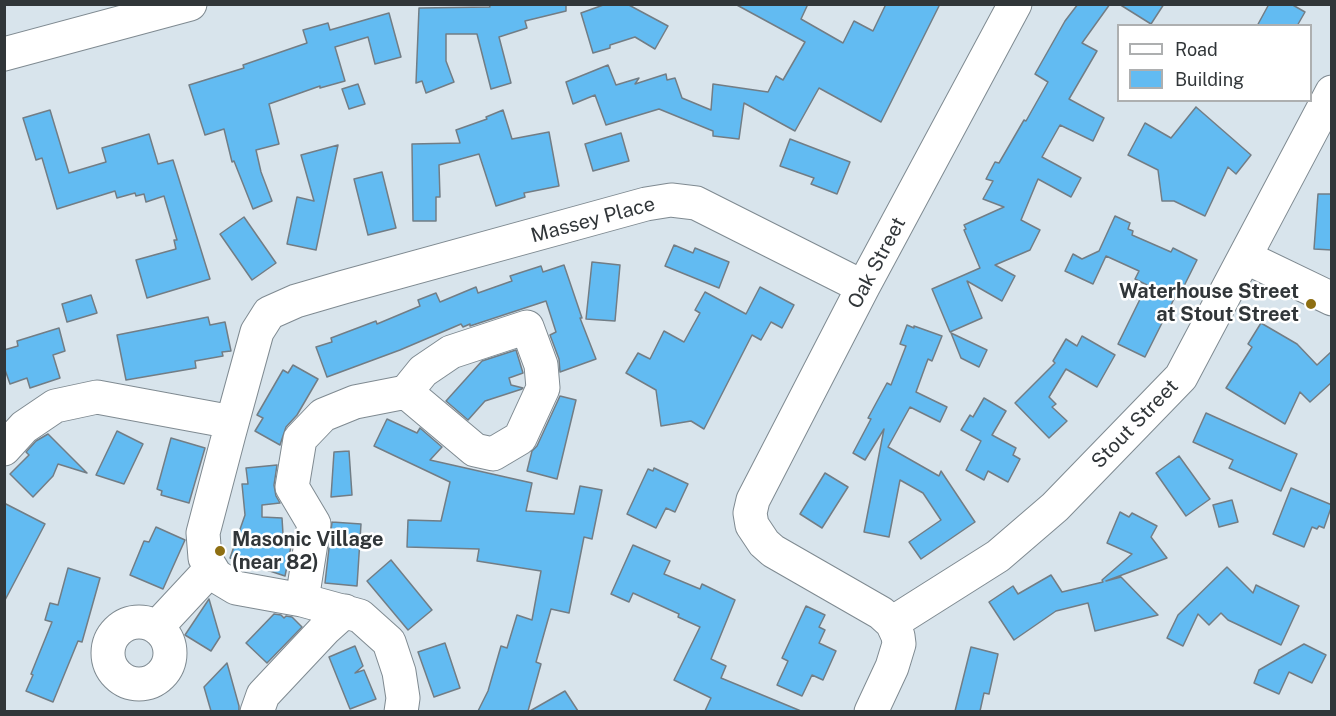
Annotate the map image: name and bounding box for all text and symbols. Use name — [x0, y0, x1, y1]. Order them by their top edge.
legend — [1117, 24, 1312, 102]
text: Road — [1175, 39, 1218, 60]
text: Building — [1175, 69, 1244, 90]
street label: Massey Place — [528, 192, 658, 248]
street label: Oak Street — [843, 213, 911, 313]
place label: Waterhouse Street at Stout Street — [1119, 280, 1299, 327]
marker: Waterhouse Street at Stout Street — [1304, 297, 1318, 311]
street label: Stout Street — [1087, 374, 1183, 474]
place label: Masonic Village (near 82) — [232, 528, 384, 575]
marker: Masonic Village (near 82) — [213, 544, 227, 558]

